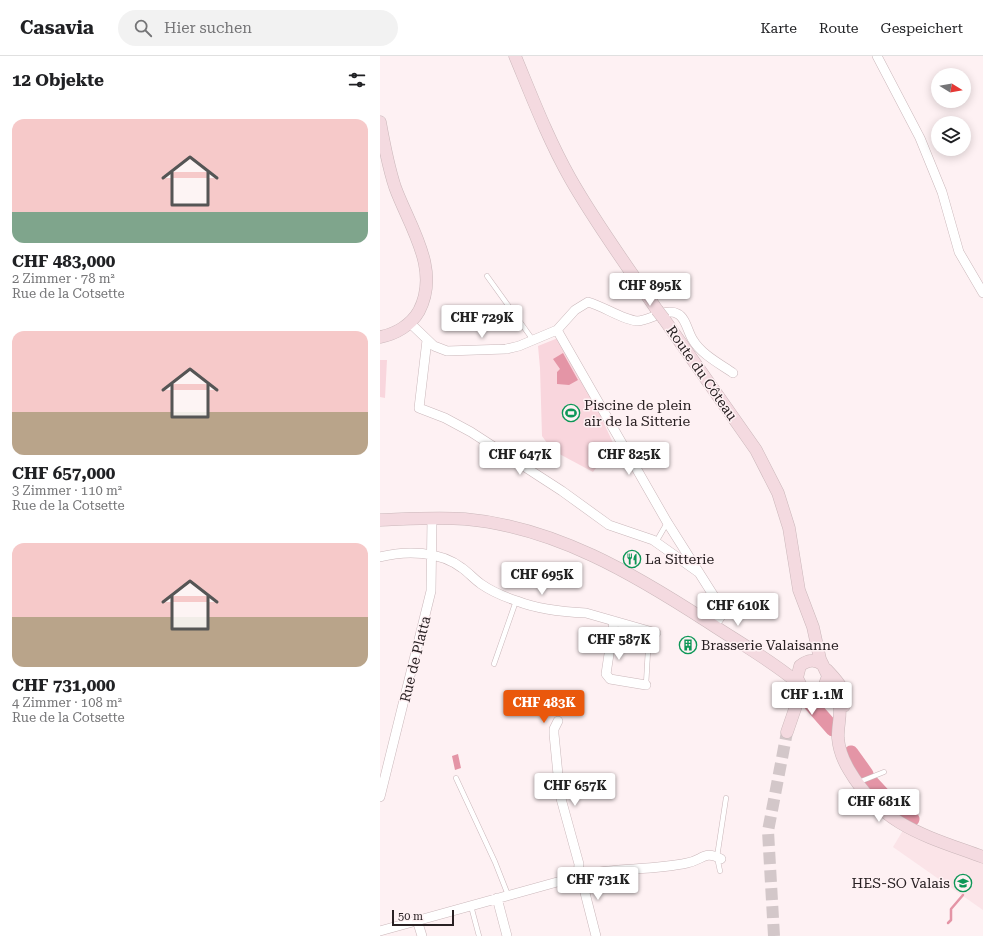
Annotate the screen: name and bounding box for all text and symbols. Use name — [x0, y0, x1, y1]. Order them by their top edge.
search box — [118, 10, 398, 46]
text: Casavia — [20, 16, 94, 39]
icon: search — [132, 17, 154, 39]
text: Hier suchen — [164, 19, 252, 37]
text: Karte — [761, 20, 797, 36]
text: Route — [819, 20, 859, 36]
text: Gespeichert — [881, 20, 963, 36]
north arrow — [931, 68, 971, 108]
map controls — [931, 68, 971, 156]
icon: filters — [346, 69, 368, 91]
text: 12 Objekte — [12, 70, 104, 90]
button: layers — [931, 116, 971, 156]
icon: home — [154, 145, 226, 217]
text: CHF 483,000 — [12, 251, 115, 271]
text: 2 Zimmer · 78 m² — [12, 271, 115, 286]
pin: CHF 895K — [609, 273, 691, 307]
text: CHF 895K — [618, 278, 682, 293]
text: Rue de la Cotsette — [12, 286, 125, 301]
pin: CHF 729K — [441, 305, 523, 339]
text: CHF 729K — [450, 310, 514, 325]
street label: Route du Côteau — [663, 323, 741, 424]
icon: home — [154, 357, 226, 429]
place label: Piscine de plein air de la Sitterie — [584, 397, 692, 429]
sports icon: Piscine de plein air de la Sitterie — [561, 403, 581, 423]
pin: CHF 647K — [479, 442, 561, 476]
pin: CHF 825K — [588, 442, 670, 476]
text: CHF 647K — [488, 447, 552, 462]
text: CHF 825K — [597, 447, 661, 462]
text: CHF 657,000 — [12, 463, 115, 483]
text: 3 Zimmer · 110 m² — [12, 483, 122, 498]
text: Rue de la Cotsette — [12, 498, 125, 513]
restaurant icon: La Sitterie — [622, 549, 642, 569]
place label: La Sitterie — [645, 551, 714, 567]
pin: CHF 695K — [501, 562, 583, 596]
text: CHF 695K — [510, 567, 574, 582]
icon: home — [154, 569, 226, 641]
pin: CHF 610K — [697, 593, 779, 627]
text: CHF 610K — [706, 598, 770, 613]
street label: Rue de Platta — [397, 614, 434, 704]
pin: CHF 587K — [578, 627, 660, 661]
text: CHF 587K — [587, 632, 651, 647]
building icon: Brasserie Valaisanne — [678, 635, 698, 655]
place label: Brasserie Valaisanne — [701, 637, 839, 653]
text: CHF 731,000 — [12, 675, 115, 695]
pin: CHF 1.1M — [771, 682, 853, 716]
text: CHF 1.1M — [781, 687, 843, 702]
pin: CHF 483K — [503, 690, 585, 724]
text: 4 Zimmer · 108 m² — [12, 695, 122, 710]
text: CHF 483K — [512, 695, 576, 710]
text: Rue de la Cotsette — [12, 710, 125, 725]
pin: CHF 657K — [534, 773, 616, 807]
text: CHF 657K — [543, 778, 607, 793]
pin: CHF 681K — [838, 789, 920, 823]
text: CHF 681K — [847, 794, 911, 809]
pin: CHF 731K — [557, 867, 639, 901]
text: CHF 731K — [566, 872, 630, 887]
school or university icon: HES-SO Valais — [953, 873, 973, 893]
place label: HES-SO Valais — [852, 875, 950, 891]
scale bar — [392, 908, 454, 927]
text: 50 m — [398, 910, 423, 923]

